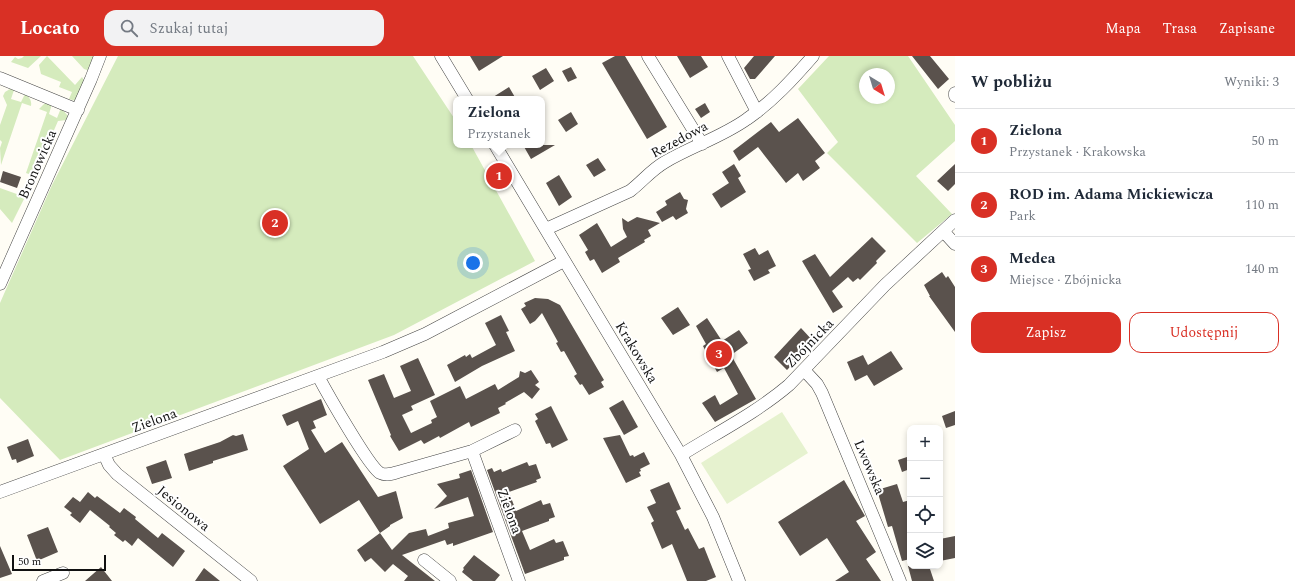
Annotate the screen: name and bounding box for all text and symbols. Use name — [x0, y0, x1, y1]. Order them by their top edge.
search box — [104, 10, 384, 46]
text: Locato — [20, 14, 80, 43]
icon: search — [118, 17, 140, 39]
text: Szukaj tutaj — [150, 17, 228, 40]
text: Mapa — [1105, 18, 1141, 39]
text: Trasa — [1163, 18, 1197, 39]
text: Zapisane — [1219, 18, 1275, 39]
north arrow — [859, 68, 895, 104]
text: W pobliżu — [971, 69, 1052, 95]
text: Wyniki: 3 — [1224, 72, 1279, 92]
popup — [453, 96, 545, 148]
text: Zielona — [467, 101, 520, 124]
street label: Rezedowa — [647, 116, 712, 163]
text: Zielona — [1009, 119, 1062, 142]
text: Przystanek — [467, 124, 531, 144]
street label: Bronowicka — [13, 126, 62, 202]
text: 1 — [980, 131, 988, 151]
text: 50 m — [1252, 131, 1279, 151]
text: Przystanek · Krakowska — [1009, 142, 1146, 162]
pin: 1 — [486, 161, 512, 191]
text: ROD im. Adama Mickiewicza — [1009, 183, 1213, 206]
text: 2 — [980, 195, 988, 215]
text: 110 m — [1245, 195, 1279, 215]
text: Park — [1009, 206, 1036, 226]
pin: 2 — [262, 208, 288, 238]
text: Medea — [1009, 247, 1056, 270]
your location — [463, 253, 483, 273]
text: 3 — [980, 259, 988, 279]
text: 140 m — [1245, 259, 1279, 279]
text: Miejsce · Zbójnicka — [1009, 270, 1122, 290]
button: Zapisz — [971, 312, 1121, 353]
button: Udostępnij — [1129, 312, 1279, 353]
street label: Zbójnicka — [780, 314, 839, 373]
street label: Krakowska — [610, 317, 663, 387]
pin: 3 — [706, 339, 732, 369]
street label: Zielona — [129, 403, 180, 438]
map controls — [907, 425, 943, 569]
button: + — [907, 425, 943, 461]
street label: Lwowska — [849, 436, 891, 498]
button: − — [907, 461, 943, 497]
street label: Jesionowa — [153, 480, 215, 536]
street label: Zielona — [492, 486, 527, 537]
button: locate — [907, 497, 943, 533]
button: layers — [907, 533, 943, 569]
scale bar — [12, 553, 106, 572]
text: 50 m — [18, 553, 41, 570]

